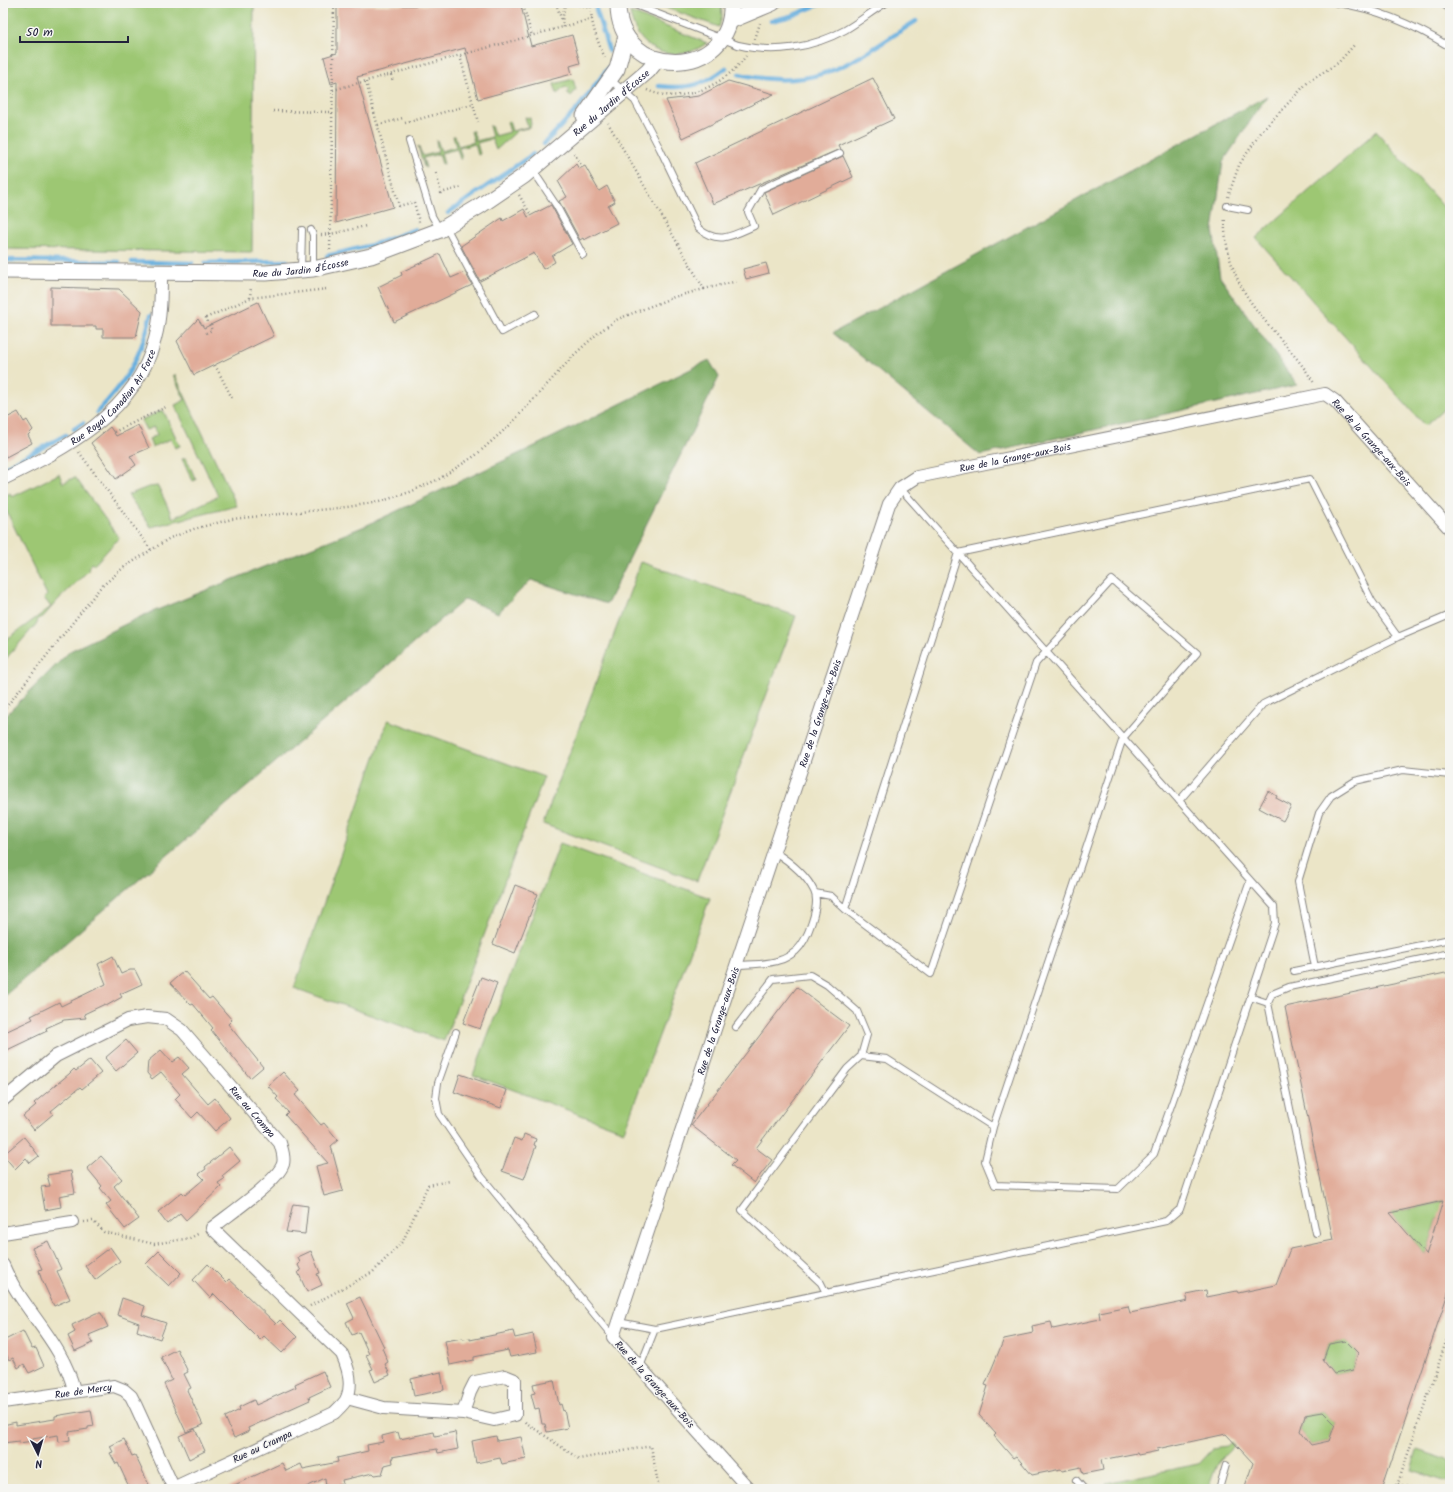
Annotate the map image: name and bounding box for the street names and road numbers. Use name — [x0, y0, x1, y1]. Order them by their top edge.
street label: Rue du Jardin d'Écosse — [569, 66, 654, 141]
street label: Rue du Jardin d'Écosse — [253, 254, 351, 282]
street label: Rue Royal Canadian Air Force — [67, 347, 161, 450]
street label: Rue de la Grange-aux-Bois — [1327, 395, 1415, 491]
street label: Rue de la Grange-aux-Bois — [958, 439, 1073, 477]
street label: Rue de la Grange-aux-Bois — [795, 657, 846, 770]
street label: Rue de la Grange-aux-Bois — [693, 964, 744, 1077]
street label: Rue au Crampa — [225, 1083, 279, 1142]
street label: Rue de la Grange-aux-Bois — [611, 1337, 698, 1433]
street label: Rue de Mercy — [54, 1379, 113, 1403]
street label: Rue au Crampa — [230, 1426, 295, 1468]

